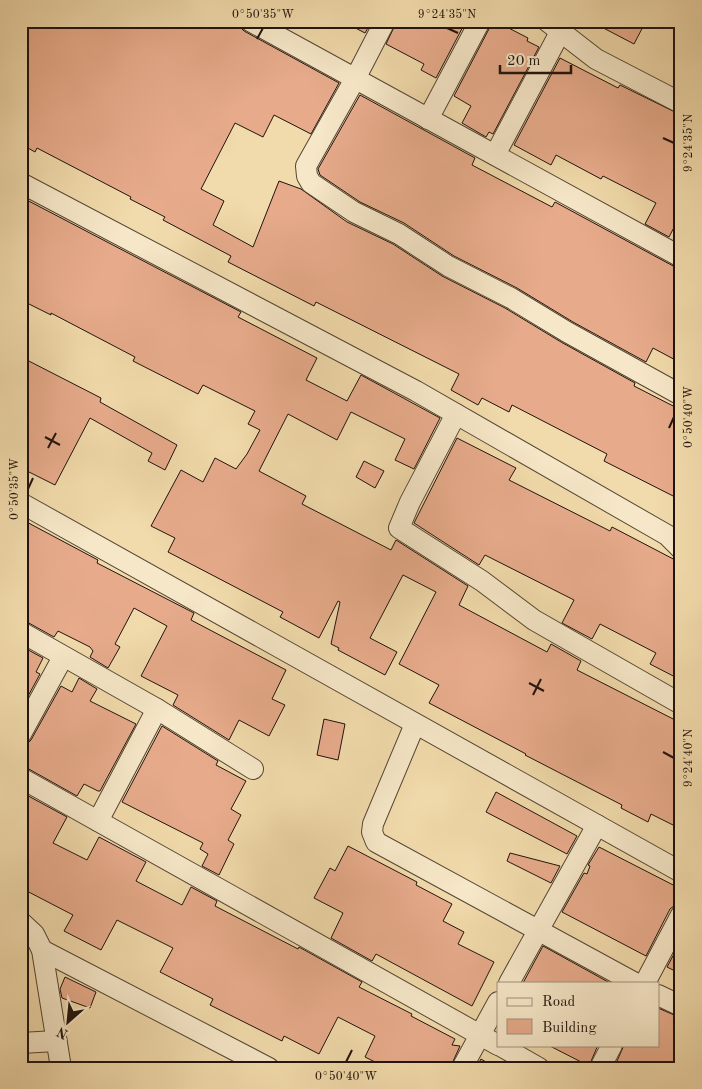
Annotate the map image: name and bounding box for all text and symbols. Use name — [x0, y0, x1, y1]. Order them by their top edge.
text: 0°50'35"W — [232, 8, 294, 21]
text: 9°24'35"N — [418, 8, 476, 21]
scale bar — [500, 42, 571, 74]
text: 20 m — [507, 54, 541, 69]
text: 9°24'35"N — [682, 114, 695, 172]
text: 0°50'40"W — [682, 386, 695, 448]
text: 0°50'35"W — [8, 458, 21, 520]
text: 9°24'40"N — [683, 729, 695, 787]
legend — [497, 982, 660, 1046]
text: Road — [542, 995, 576, 1010]
north arrow — [42, 996, 92, 1046]
text: Building — [542, 1021, 597, 1036]
text: N — [54, 1024, 70, 1041]
text: 0°50'40"W — [315, 1070, 377, 1083]

